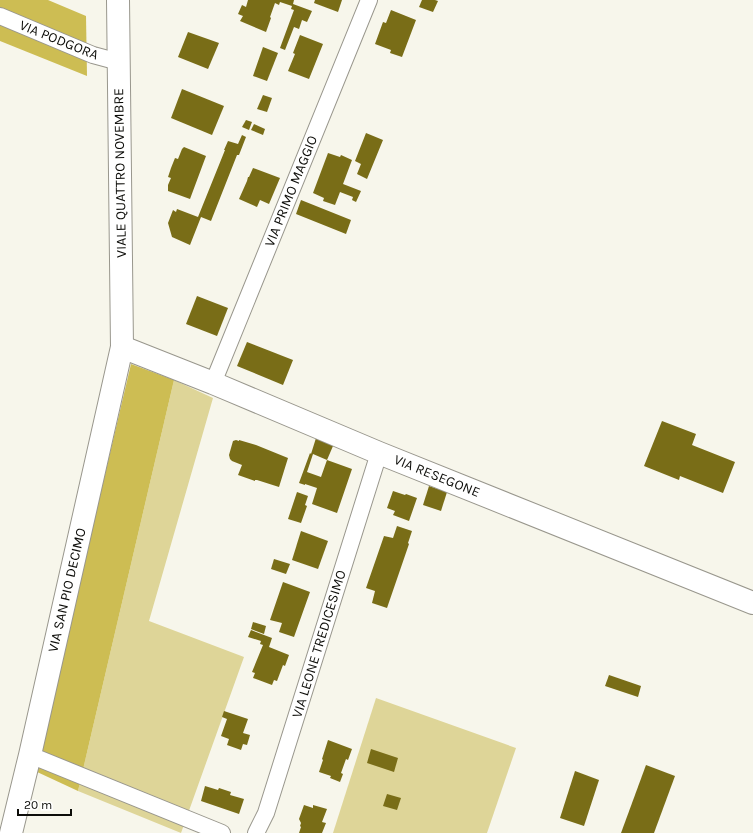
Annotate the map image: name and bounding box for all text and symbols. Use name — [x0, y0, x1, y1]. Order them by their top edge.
street label: VIA PODGORA — [17, 16, 101, 64]
street label: VIALE QUATTRO NOVEMBRE — [110, 88, 130, 258]
street label: VIA PRIMO MAGGIO — [261, 133, 321, 249]
street label: VIA RESEGONE — [391, 451, 483, 501]
street label: VIA SAN PIO DECIMO — [44, 526, 90, 654]
street label: VIA LEONE TREDICESIMO — [288, 568, 350, 720]
scale bar — [18, 791, 71, 817]
text: 20 m — [24, 798, 52, 812]

